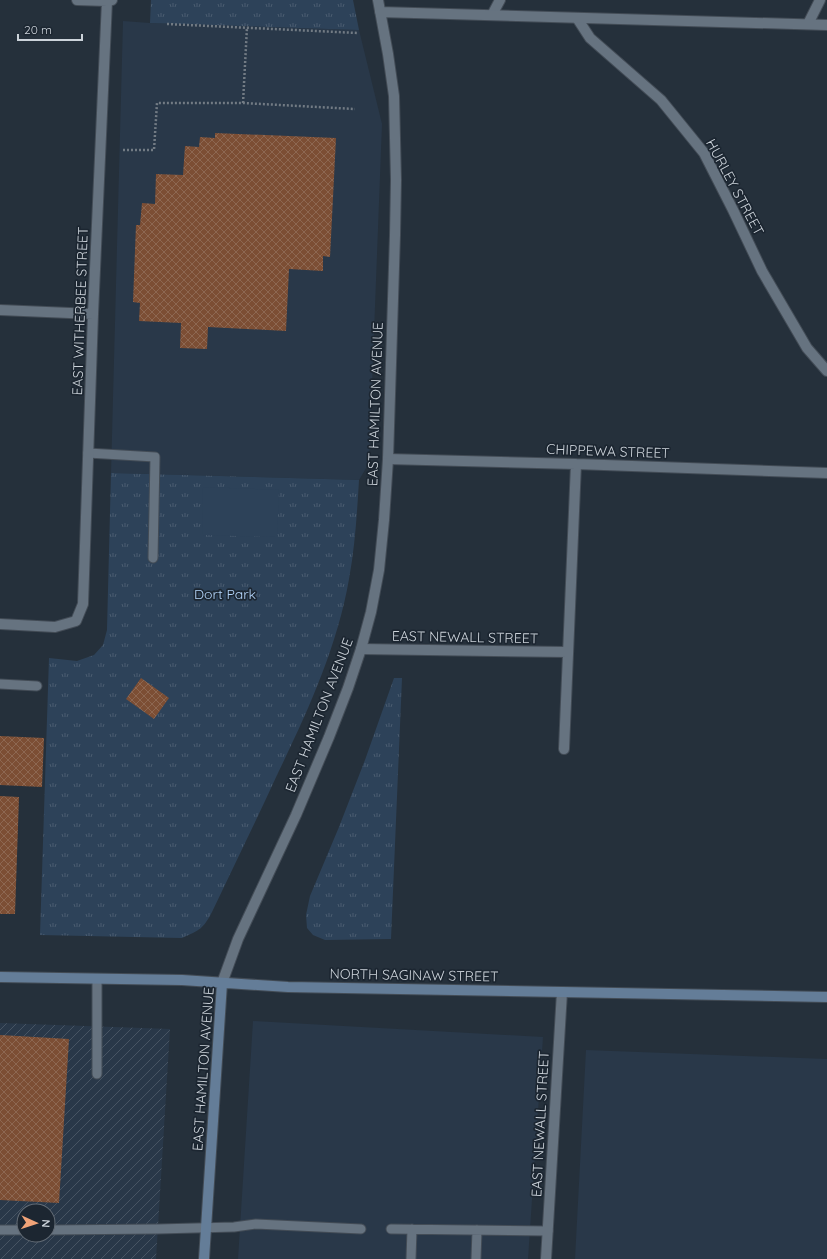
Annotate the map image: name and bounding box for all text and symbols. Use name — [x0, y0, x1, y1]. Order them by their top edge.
scale bar — [18, 16, 82, 42]
text: 20 m — [24, 22, 52, 37]
street label: HURLEY STREET — [702, 136, 768, 238]
street label: EAST WITHERBEE STREET — [68, 226, 92, 396]
street label: EAST HAMILTON AVENUE — [363, 322, 387, 486]
street label: CHIPPEWA STREET — [546, 440, 670, 462]
park label: Dort Park — [194, 585, 256, 603]
street label: EAST NEWALL STREET — [392, 627, 538, 647]
street label: EAST HAMILTON AVENUE — [281, 635, 357, 795]
street label: NORTH SAGINAW STREET — [329, 965, 499, 985]
street label: EAST HAMILTON AVENUE — [188, 986, 218, 1151]
street label: EAST NEWALL STREET — [527, 1050, 553, 1198]
north arrow — [16, 1203, 56, 1243]
text: N — [39, 1219, 53, 1228]

